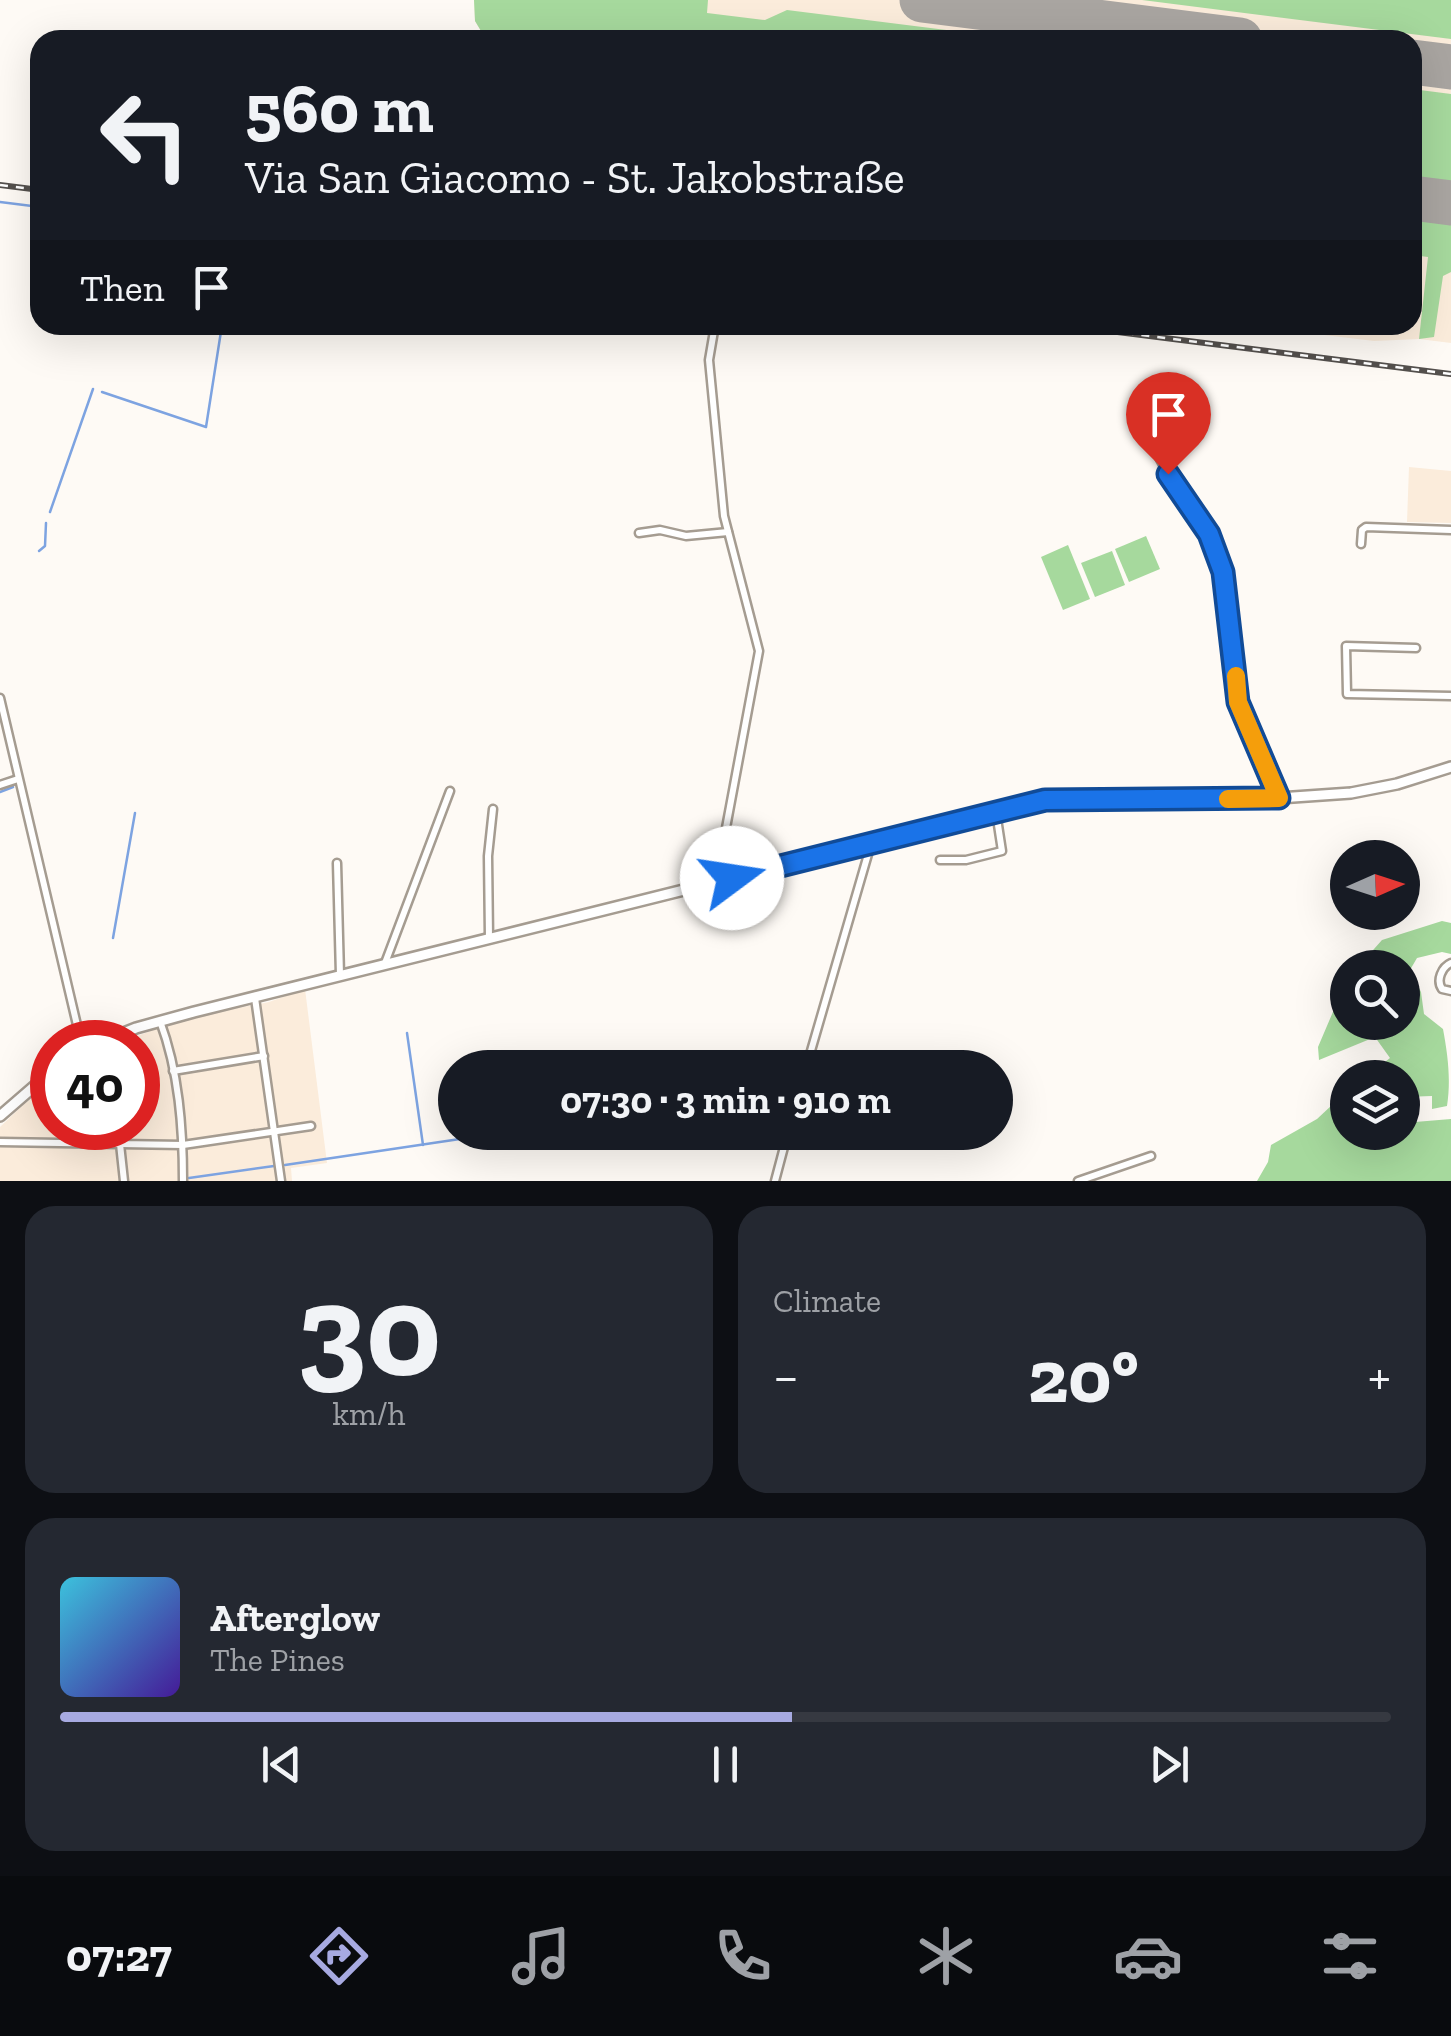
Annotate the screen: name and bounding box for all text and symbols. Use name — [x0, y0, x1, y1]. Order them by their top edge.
text: 560 m — [245, 66, 434, 150]
icon: left — [80, 70, 210, 200]
text: Via San Giacomo - St. Jakobstraße — [245, 151, 905, 205]
icon: arrive — [184, 260, 239, 315]
text: Then — [80, 265, 164, 311]
pin — [1126, 372, 1211, 475]
icon: arrive — [1141, 387, 1196, 442]
position arrow — [680, 826, 784, 930]
north arrow — [1330, 840, 1420, 930]
map controls — [1330, 840, 1420, 1150]
button: search — [1330, 950, 1420, 1040]
speed limit sign: 40 — [30, 1020, 160, 1150]
button: layers — [1330, 1060, 1420, 1150]
text: 07:30 · 3 min · 910 m — [560, 1077, 891, 1123]
text: 30 — [297, 1252, 441, 1408]
text: Climate — [773, 1282, 881, 1320]
text: 20° — [1028, 1331, 1139, 1421]
text: − — [773, 1343, 799, 1409]
text: + — [1368, 1343, 1391, 1409]
text: km/h — [332, 1395, 406, 1433]
text: Afterglow — [210, 1595, 380, 1641]
text: The Pines — [210, 1641, 345, 1679]
icon: previous — [254, 1737, 309, 1792]
icon: pause — [698, 1737, 753, 1792]
icon: next — [1142, 1737, 1197, 1792]
icon: directions — [304, 1921, 374, 1991]
icon: music — [506, 1921, 576, 1991]
icon: phone — [708, 1921, 778, 1991]
icon: climate — [911, 1921, 981, 1991]
icon: car — [1113, 1921, 1183, 1991]
icon: filters — [1315, 1921, 1385, 1991]
text: 07:27 — [66, 1929, 172, 1983]

